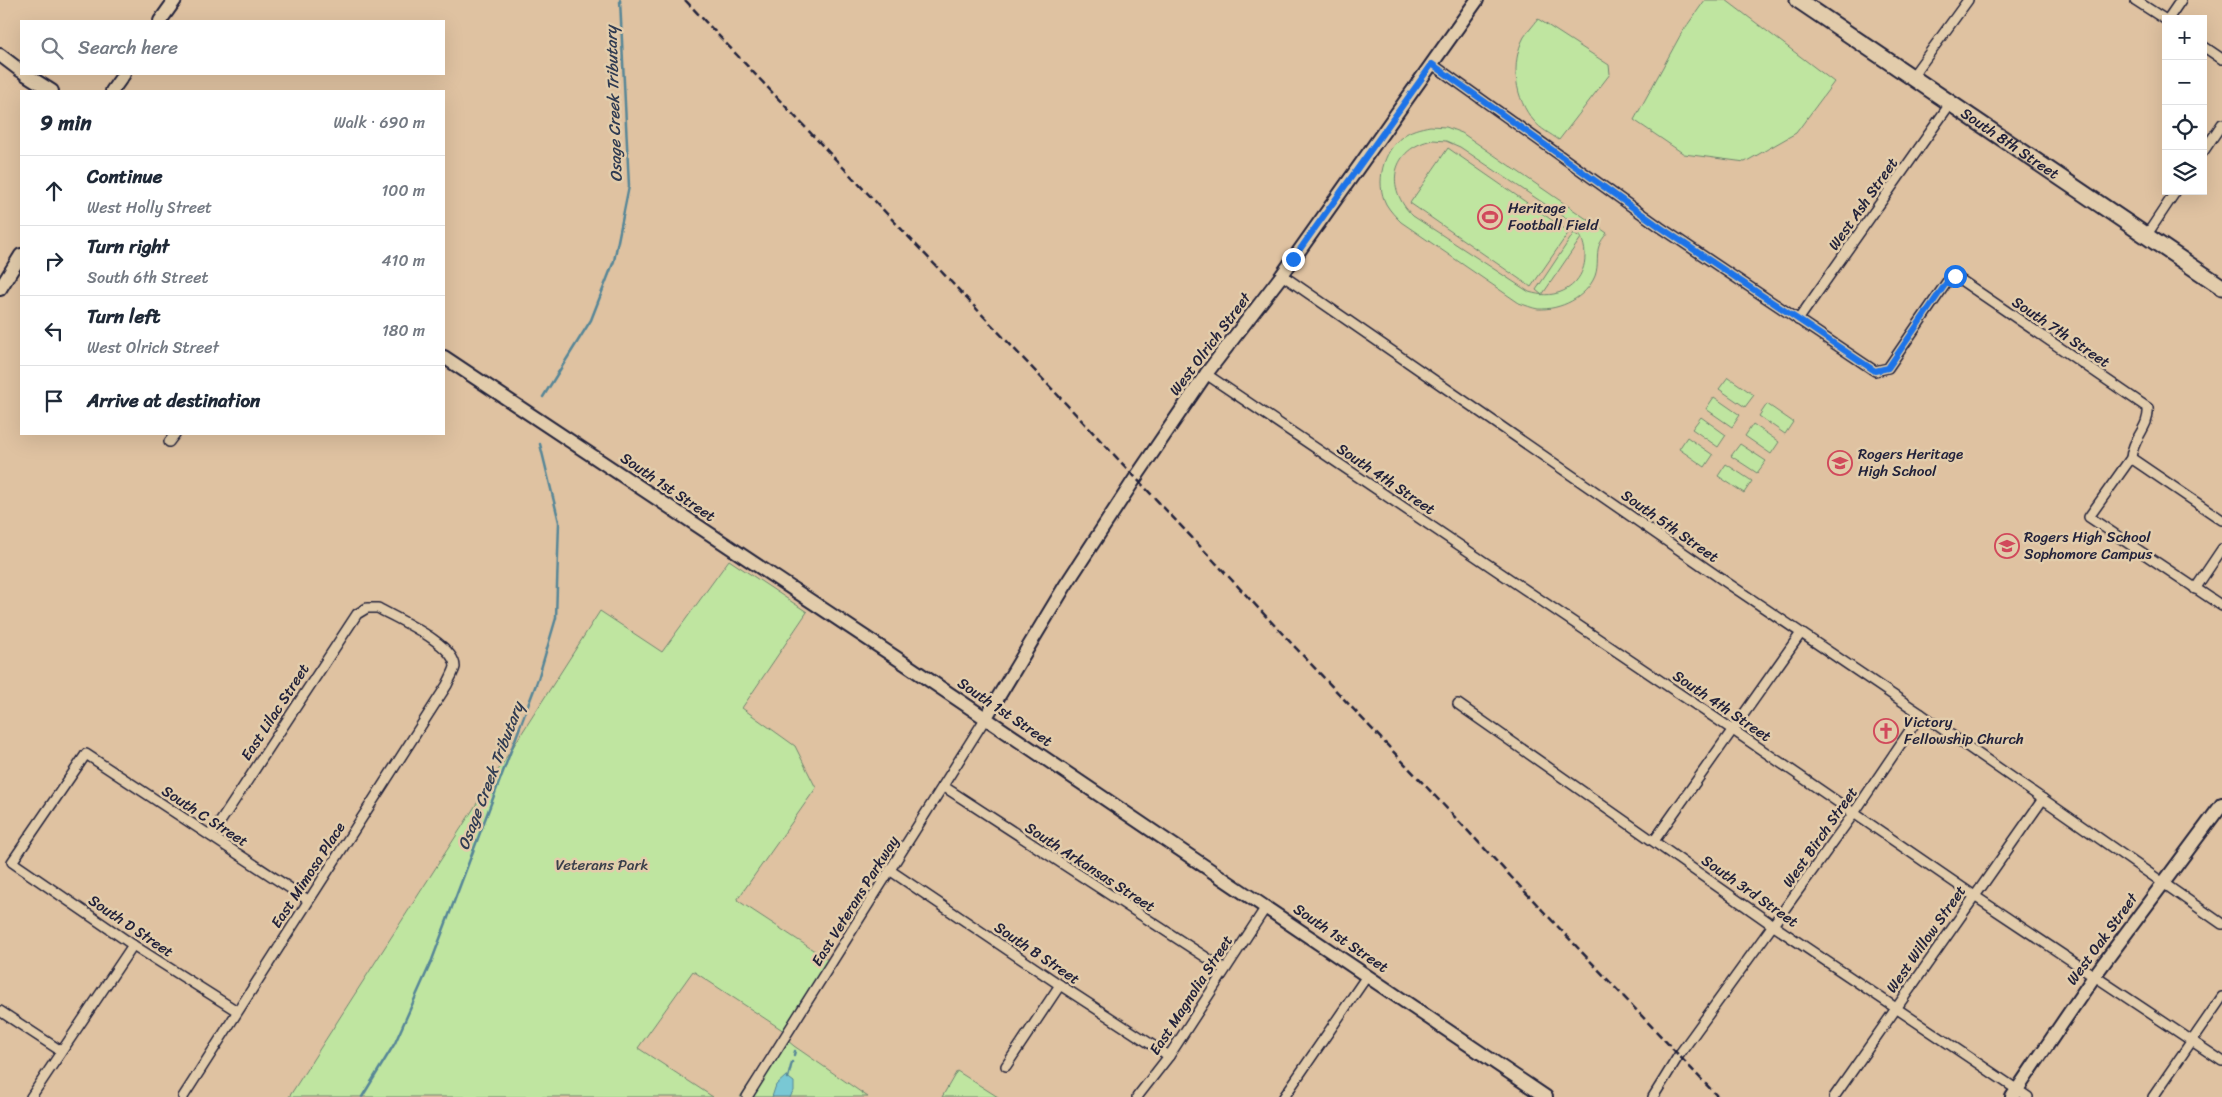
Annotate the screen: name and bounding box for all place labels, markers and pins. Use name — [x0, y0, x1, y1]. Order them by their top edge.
place label: Heritage Football Field — [1508, 195, 1599, 238]
sports icon: Heritage Football Field — [1477, 204, 1503, 230]
place label: Rogers Heritage High School — [1858, 441, 1963, 484]
school or university icon: Rogers Heritage High School — [1827, 450, 1853, 476]
place label: Rogers High School Sophomore Campus — [2024, 524, 2153, 567]
school or university icon: Rogers High School Sophomore Campus — [1994, 533, 2020, 559]
place label: Victory Fellowship Church — [1904, 709, 2024, 752]
church icon: Victory Fellowship Church — [1873, 718, 1899, 744]

